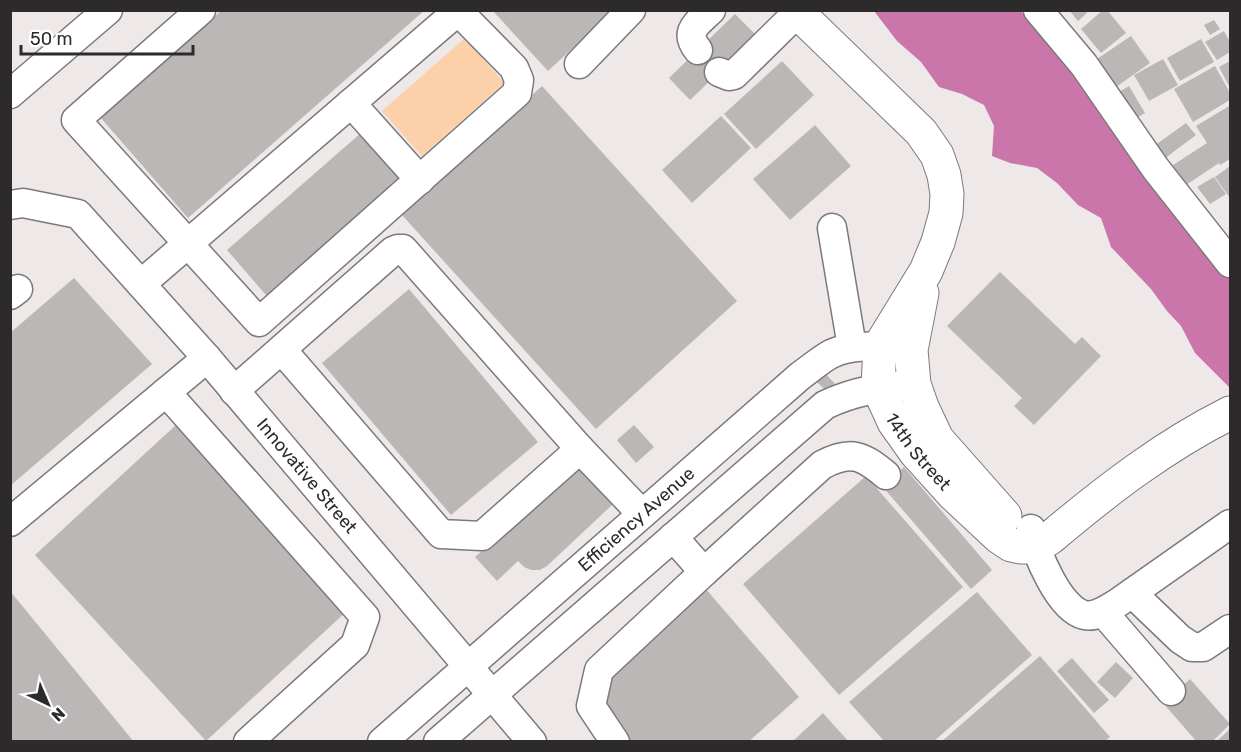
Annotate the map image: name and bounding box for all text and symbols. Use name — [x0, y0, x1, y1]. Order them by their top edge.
scale bar — [21, 18, 194, 56]
text: 50 m — [30, 28, 73, 50]
street label: 14th Street — [880, 410, 956, 495]
street label: Innovative Street — [252, 414, 362, 538]
street label: Efficiency Avenue — [574, 462, 699, 576]
north arrow — [18, 674, 78, 734]
text: N — [47, 704, 69, 725]

